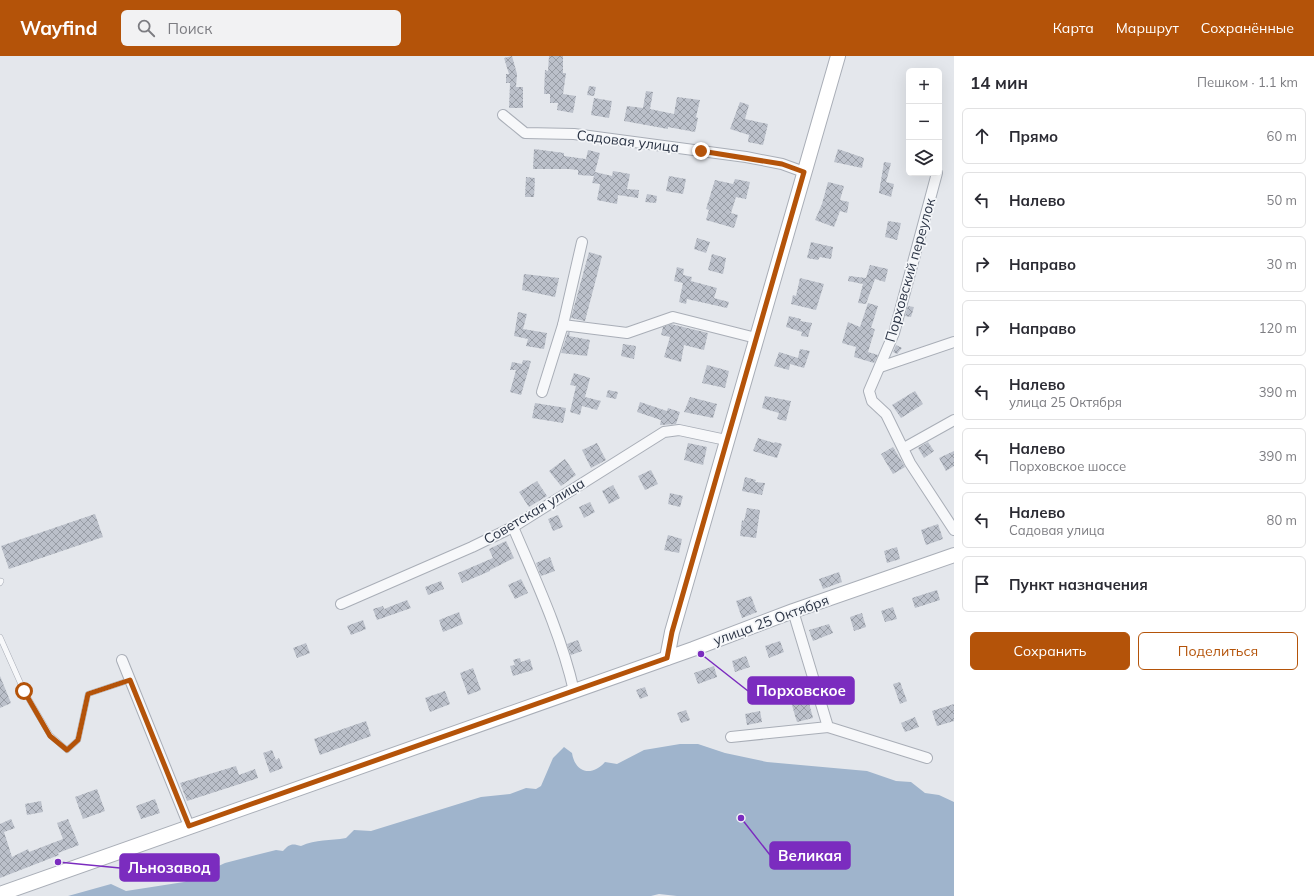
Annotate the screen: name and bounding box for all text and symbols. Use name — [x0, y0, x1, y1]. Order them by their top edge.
search box — [121, 10, 401, 46]
text: Wayfind — [20, 16, 97, 40]
icon: search — [135, 17, 157, 39]
text: Поиск — [167, 19, 212, 38]
text: Карта — [1053, 19, 1094, 37]
text: Маршрут — [1116, 19, 1179, 37]
text: Сохранённые — [1201, 19, 1294, 37]
map controls — [906, 68, 942, 176]
button: + — [906, 68, 942, 104]
text: 14 мин — [970, 72, 1028, 93]
text: Пешком · 1.1 km — [1197, 74, 1298, 90]
button: − — [906, 104, 942, 140]
icon: ahead — [971, 125, 993, 147]
street label: Садовая улица — [576, 126, 680, 156]
text: Прямо — [1009, 127, 1058, 146]
text: 60 m — [1267, 128, 1297, 144]
button: layers — [906, 140, 942, 176]
route end — [692, 142, 710, 160]
icon: left — [971, 189, 993, 211]
text: Налево — [1009, 191, 1065, 210]
text: 50 m — [1267, 192, 1297, 208]
street label: Порховский переулок — [881, 196, 939, 344]
icon: right — [971, 253, 993, 275]
text: Направо — [1009, 255, 1076, 274]
text: 30 m — [1267, 256, 1297, 272]
icon: right — [971, 317, 993, 339]
text: Направо — [1009, 319, 1076, 338]
text: 120 m — [1259, 320, 1297, 336]
text: Налево — [1009, 375, 1065, 394]
icon: left — [971, 381, 993, 403]
text: 390 m — [1259, 384, 1297, 400]
text: улица 25 Октября — [1009, 394, 1122, 410]
text: Налево — [1009, 439, 1065, 458]
icon: left — [971, 445, 993, 467]
text: 390 m — [1259, 448, 1297, 464]
text: Порховское шоссе — [1009, 458, 1126, 474]
street label: Советская улица — [480, 474, 588, 548]
text: Налево — [1009, 503, 1065, 522]
icon: left — [971, 509, 993, 531]
text: 80 m — [1267, 512, 1297, 528]
text: Садовая улица — [1009, 522, 1105, 538]
icon: arrive — [971, 573, 993, 595]
text: Пункт назначения — [1009, 575, 1148, 594]
street label: улица 25 Октября — [711, 591, 831, 649]
button: Сохранить — [970, 632, 1130, 670]
button: Поделиться — [1138, 632, 1298, 670]
callout: Порховское — [748, 677, 854, 704]
text: Порховское — [756, 681, 846, 700]
route start — [15, 682, 33, 700]
callout: Великая — [770, 842, 850, 869]
text: Великая — [778, 846, 842, 865]
callout: Льнозавод — [120, 854, 219, 881]
text: Льнозавод — [127, 858, 211, 877]

